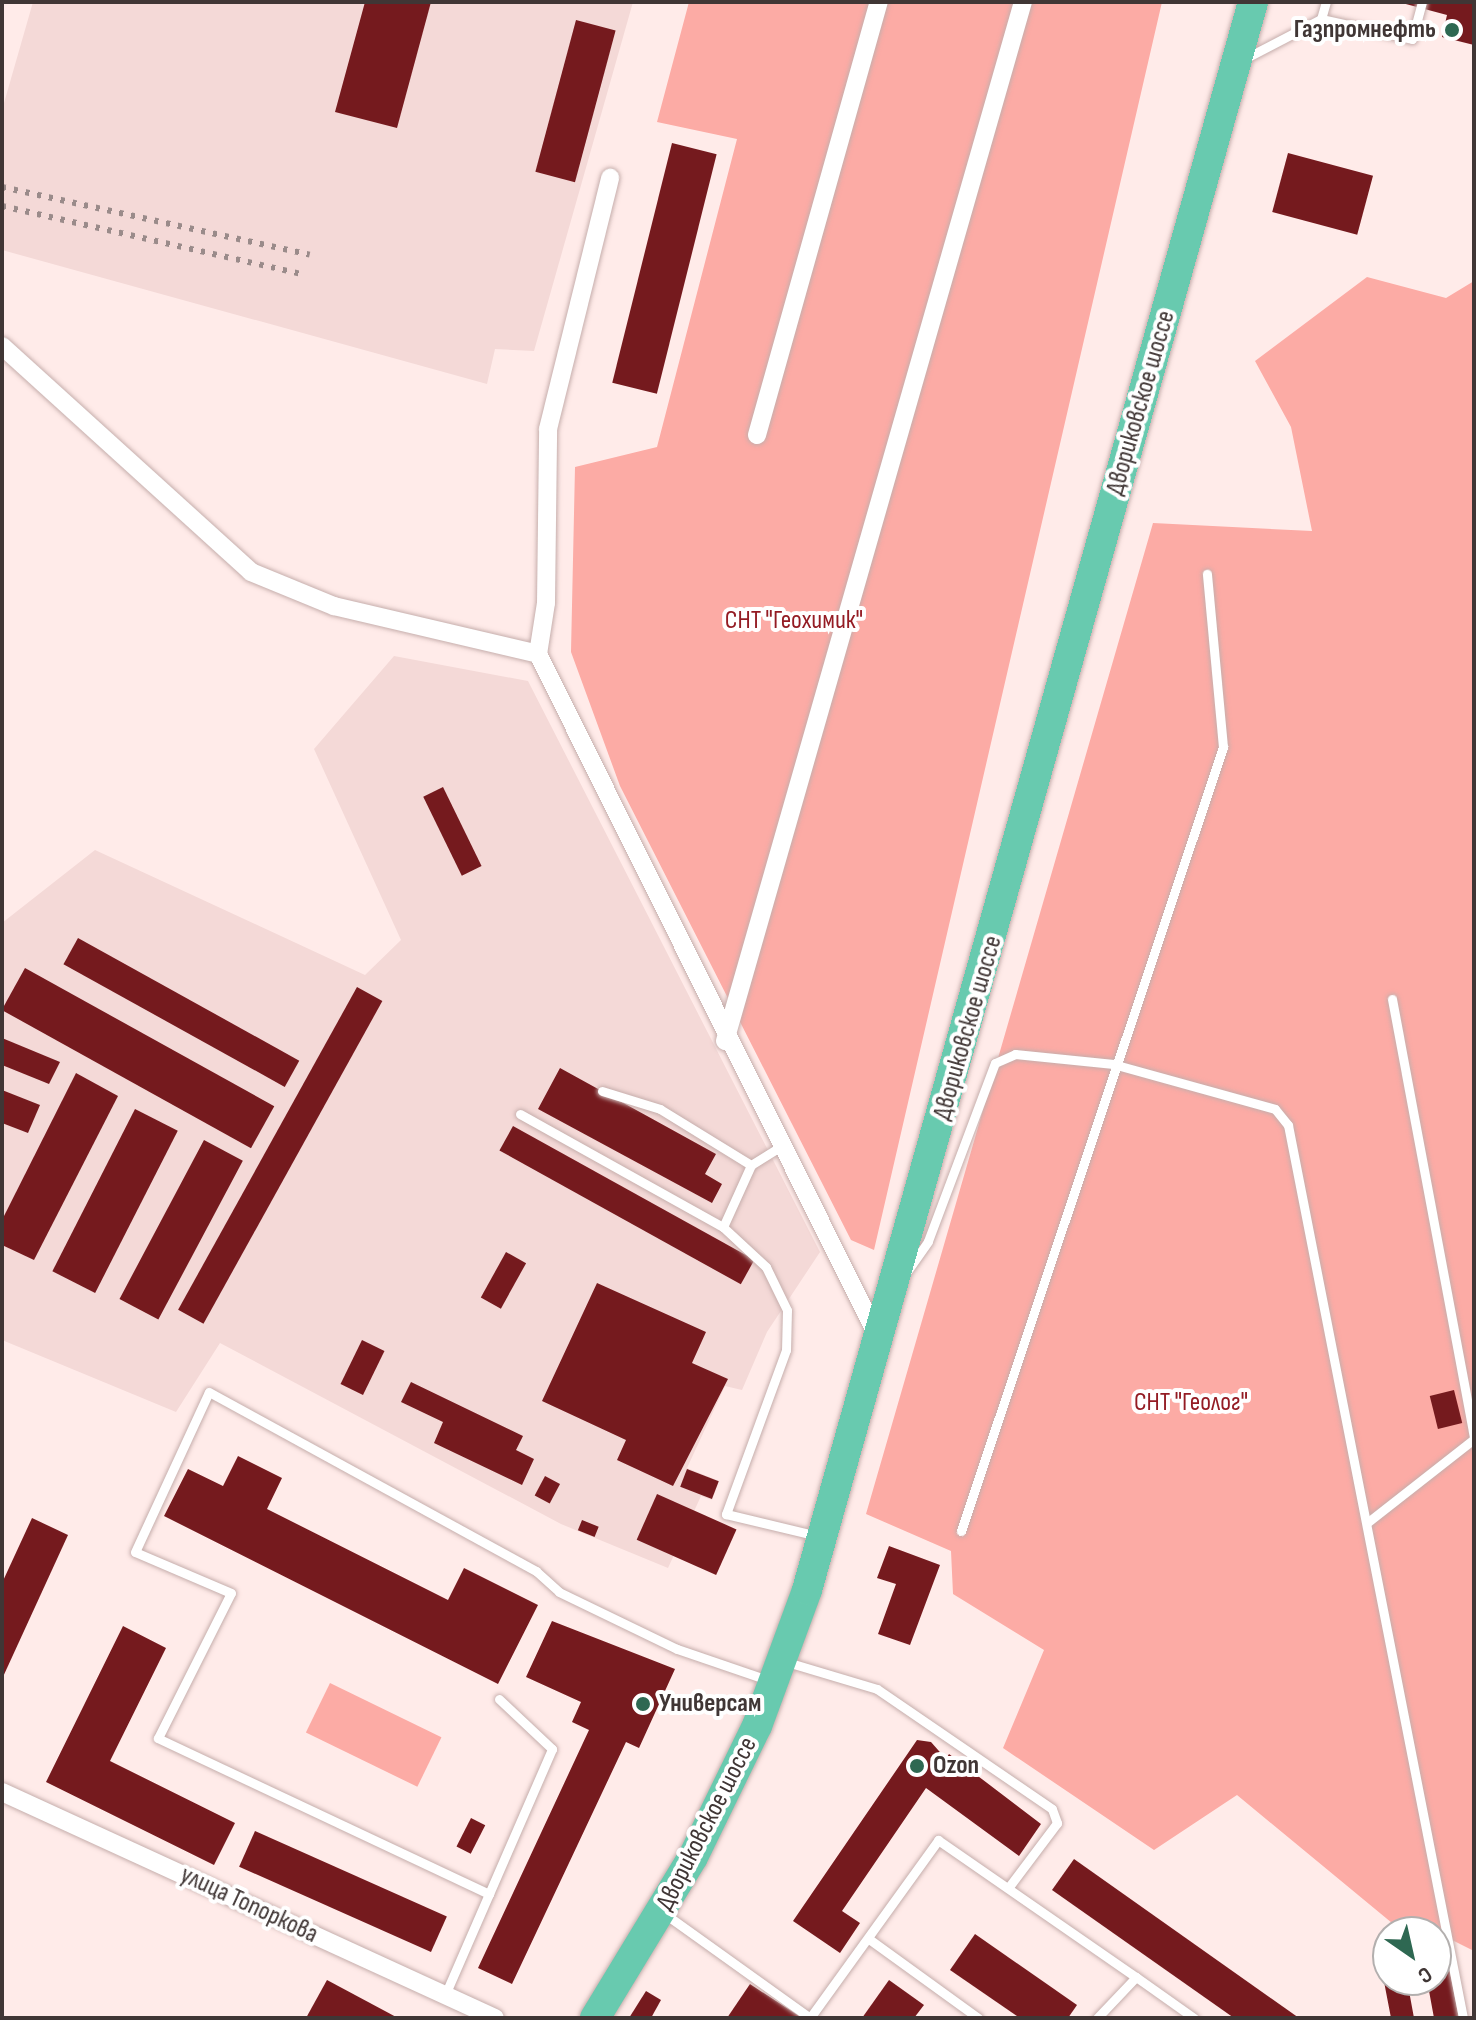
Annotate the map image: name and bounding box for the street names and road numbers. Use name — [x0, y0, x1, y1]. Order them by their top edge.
street label: Двориковское шоссе — [1100, 307, 1182, 499]
street label: Двориковское шоссе — [927, 932, 1009, 1124]
street label: Двориковское шоссе — [650, 1732, 764, 1916]
street label: улица Топоркова — [175, 1860, 323, 1950]

